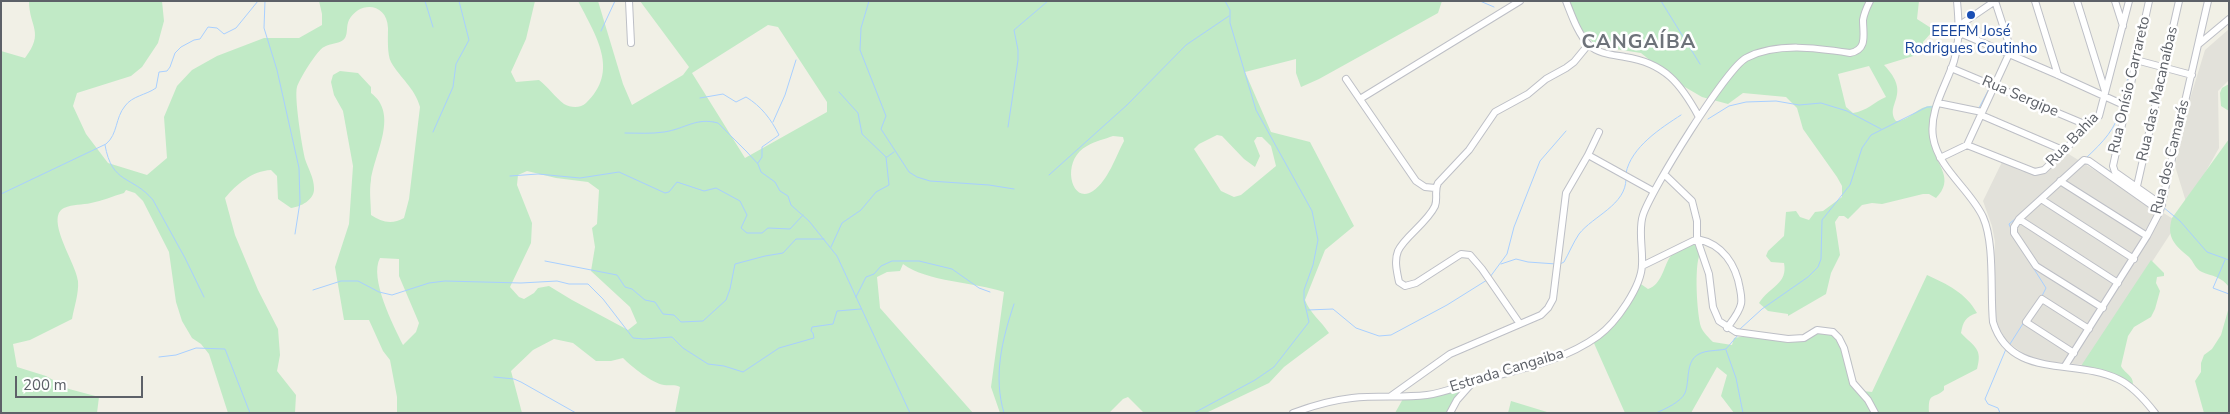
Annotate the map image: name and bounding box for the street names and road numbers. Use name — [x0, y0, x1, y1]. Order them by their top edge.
street label: Rua Onísio Carrareto — [2106, 15, 2154, 155]
street label: Rua das Macanaíbas — [2134, 25, 2182, 163]
street label: Rua Sergipe — [1979, 73, 2061, 121]
street label: Rua dos Camarás — [2148, 98, 2194, 216]
street label: Rua Bahia — [2043, 109, 2103, 171]
street label: Estrada Cangaiba — [1448, 345, 1566, 397]

